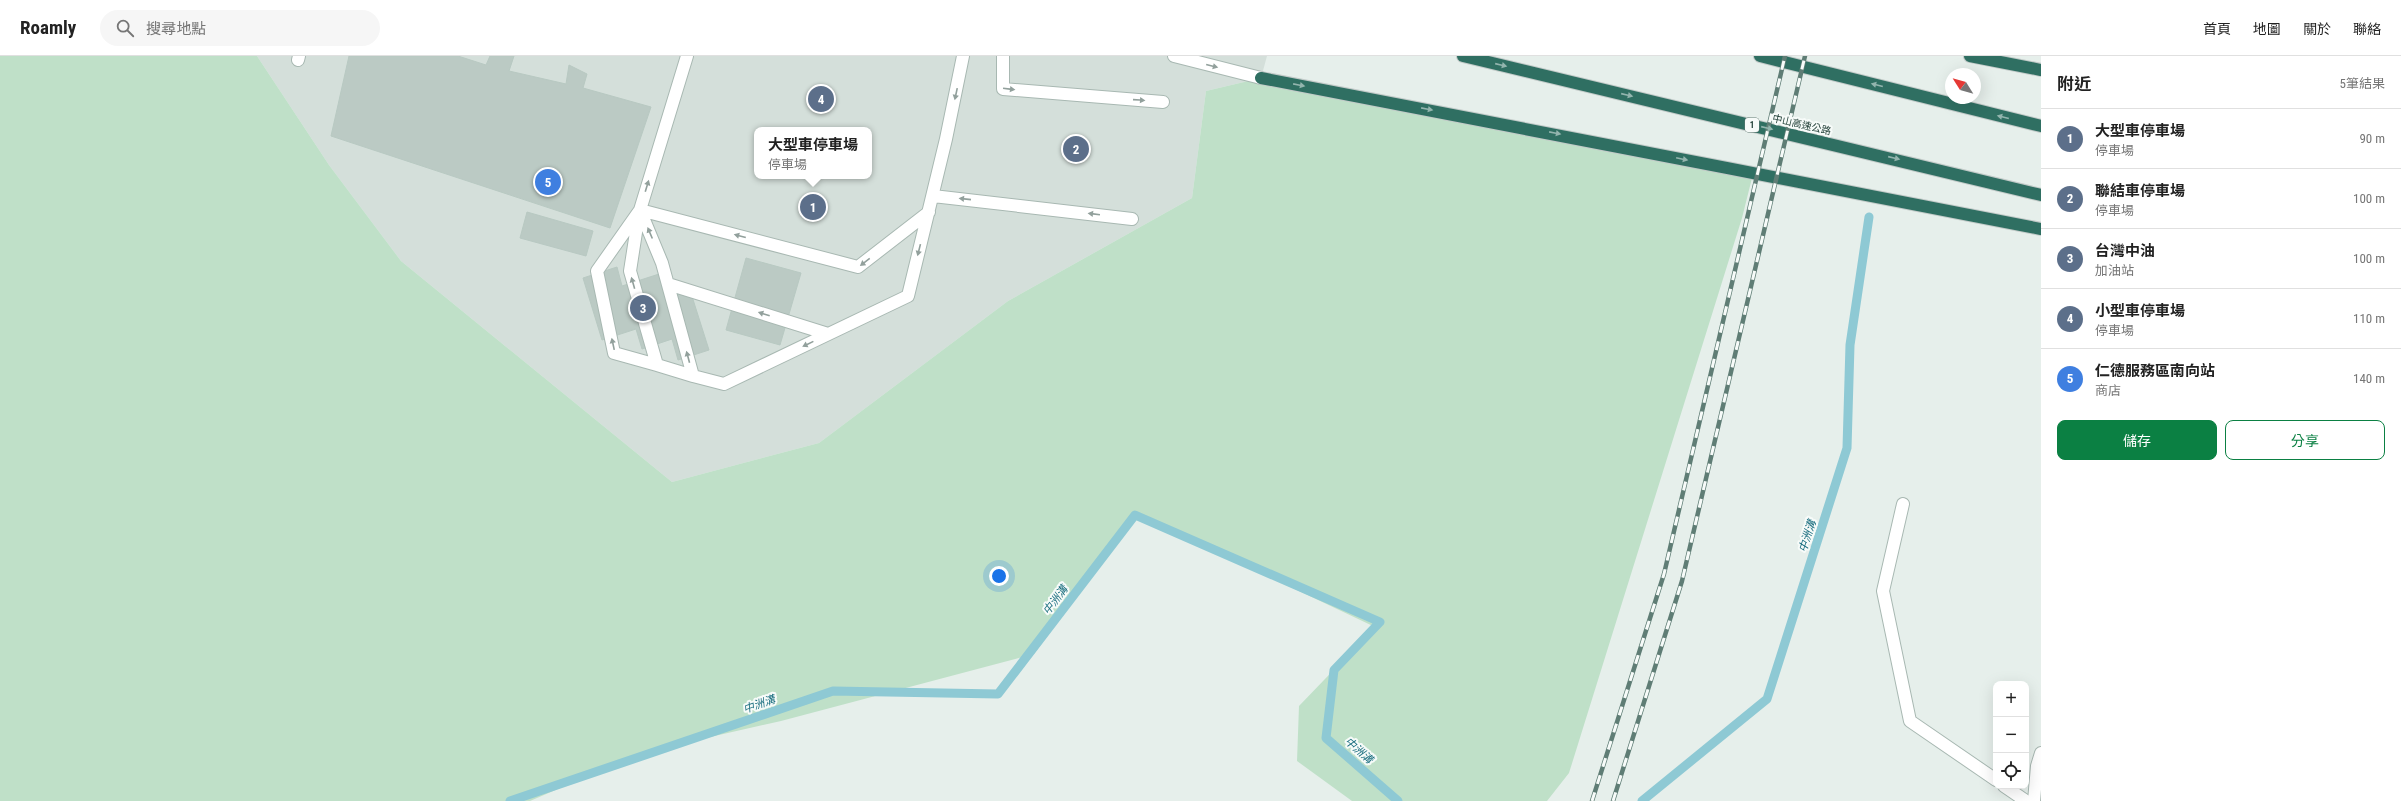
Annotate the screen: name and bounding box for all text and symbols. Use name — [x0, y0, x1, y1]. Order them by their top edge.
search box — [100, 10, 380, 46]
text: Roamly — [20, 16, 76, 39]
icon: search — [114, 17, 136, 39]
text: 搜尋地點 — [146, 20, 206, 38]
text: 首頁 — [2203, 21, 2231, 37]
text: 地圖 — [2253, 21, 2281, 37]
text: 關於 — [2303, 21, 2331, 37]
text: 聯絡 — [2353, 21, 2381, 37]
one-way arrow — [1495, 62, 1507, 68]
one-way arrow — [1206, 63, 1218, 69]
north arrow — [1945, 68, 1981, 104]
text: 附近 — [2057, 74, 2091, 94]
text: 5筆結果 — [2340, 76, 2385, 91]
one-way arrow — [1293, 82, 1305, 88]
one-way arrow — [1871, 82, 1883, 88]
pin: 4 — [808, 84, 834, 114]
one-way arrow — [1003, 86, 1016, 92]
one-way arrow — [952, 88, 958, 100]
one-way arrow — [1621, 92, 1633, 98]
one-way arrow — [1133, 96, 1145, 103]
one-way arrow — [1421, 106, 1433, 112]
street label: 中山高速公路 — [1771, 112, 1832, 137]
one-way arrow — [1997, 113, 2009, 119]
road number: 1 — [1745, 118, 1759, 132]
text: 大型車停車場 — [2095, 122, 2185, 140]
one-way arrow — [1761, 126, 1773, 132]
popup — [754, 127, 872, 179]
one-way arrow — [1549, 130, 1561, 136]
text: 1 — [2067, 131, 2073, 146]
text: 90 m — [2359, 131, 2385, 146]
pin: 2 — [1063, 134, 1089, 164]
text: 大型車停車場 — [768, 136, 858, 154]
text: 停車場 — [2095, 143, 2134, 158]
one-way arrow — [1888, 156, 1900, 162]
text: 停車場 — [768, 157, 807, 172]
one-way arrow — [1676, 157, 1688, 163]
pin: 5 — [535, 167, 561, 197]
one-way arrow — [644, 179, 650, 191]
text: 聯結車停車場 — [2095, 182, 2185, 200]
text: 2 — [2067, 191, 2073, 206]
text: 100 m — [2353, 191, 2385, 206]
pin: 1 — [800, 192, 826, 222]
one-way arrow — [959, 196, 971, 203]
text: 停車場 — [2095, 203, 2134, 218]
one-way arrow — [1088, 211, 1100, 217]
one-way arrow — [646, 227, 652, 239]
one-way arrow — [734, 233, 747, 239]
text: 台灣中油 — [2095, 242, 2155, 260]
one-way arrow — [916, 244, 922, 256]
text: 3 — [2067, 251, 2073, 266]
text: 100 m — [2353, 251, 2385, 266]
one-way arrow — [859, 257, 870, 266]
text: 加油站 — [2095, 263, 2134, 278]
one-way arrow — [630, 277, 636, 289]
pin: 3 — [630, 293, 656, 323]
text: 小型車停車場 — [2095, 302, 2185, 320]
one-way arrow — [758, 311, 770, 317]
text: 4 — [2067, 311, 2073, 326]
text: 110 m — [2353, 311, 2385, 326]
text: 停車場 — [2095, 323, 2134, 338]
one-way arrow — [609, 338, 615, 350]
one-way arrow — [802, 341, 813, 347]
one-way arrow — [685, 351, 691, 363]
text: 仁德服務區南向站 — [2095, 362, 2215, 380]
text: 5 — [2067, 371, 2073, 386]
text: 140 m — [2353, 371, 2385, 386]
text: 商店 — [2095, 383, 2121, 398]
button: 儲存 — [2057, 420, 2217, 460]
button: 分享 — [2225, 420, 2385, 460]
water label: 中洲溝 — [1796, 517, 1819, 554]
your location — [989, 566, 1009, 586]
water label: 中洲溝 — [1040, 582, 1072, 617]
map controls — [1993, 681, 2029, 789]
button: + — [1993, 681, 2029, 717]
water label: 中洲溝 — [741, 692, 779, 716]
button: − — [1993, 717, 2029, 753]
water label: 中洲溝 — [1342, 735, 1377, 767]
button: locate — [1993, 753, 2029, 789]

